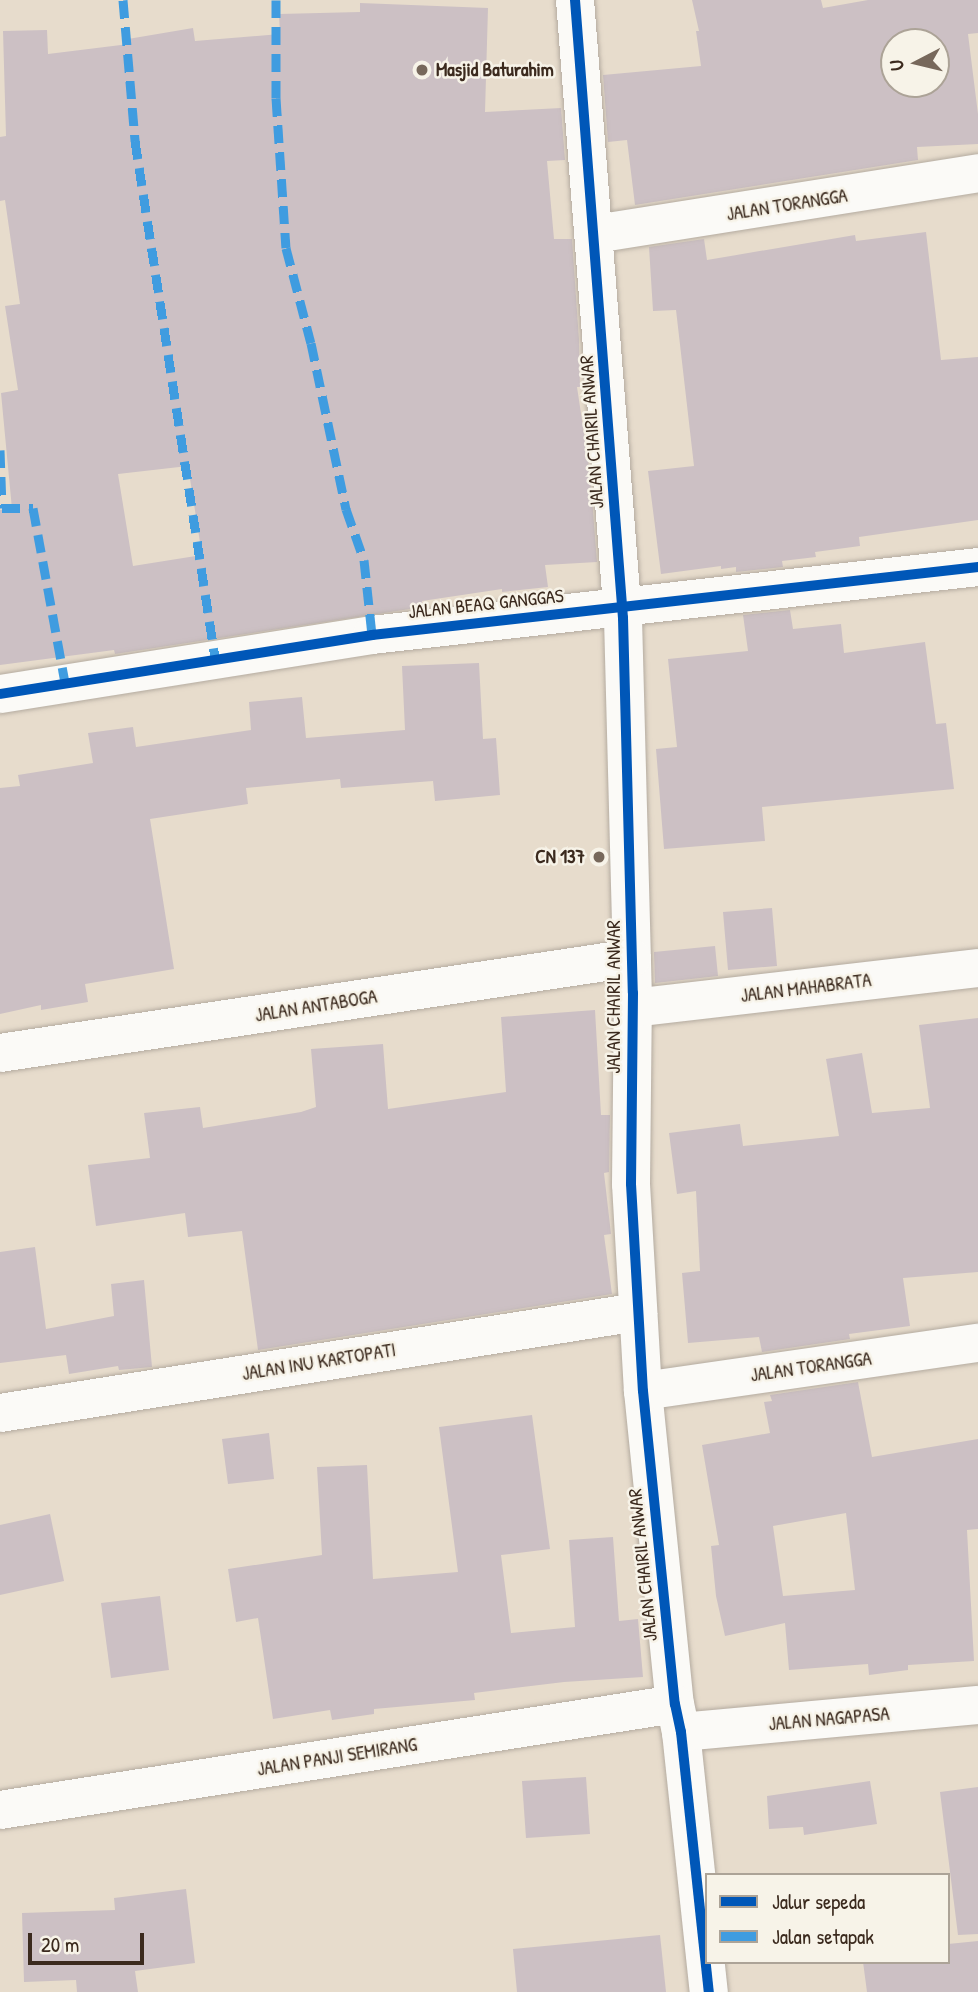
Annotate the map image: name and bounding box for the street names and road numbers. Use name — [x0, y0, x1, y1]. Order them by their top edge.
street label: JALAN TORANGGA — [725, 184, 849, 226]
street label: JALAN CHAIRIL ANWAR — [575, 355, 609, 509]
street label: JALAN BEAQ GANGGAS — [407, 585, 565, 623]
street label: JALAN CHAIRIL ANWAR — [603, 920, 625, 1074]
street label: JALAN MAHABRATA — [739, 969, 873, 1007]
street label: JALAN ANTABOGA — [253, 985, 379, 1027]
street label: JALAN INU KARTOPATI — [240, 1339, 398, 1385]
street label: JALAN TORANGGA — [749, 1347, 873, 1387]
street label: JALAN CHAIRIL ANWAR — [624, 1487, 662, 1643]
street label: JALAN NAGAPASA — [768, 1702, 890, 1736]
street label: JALAN PANJI SEMIRANG — [255, 1733, 419, 1781]

